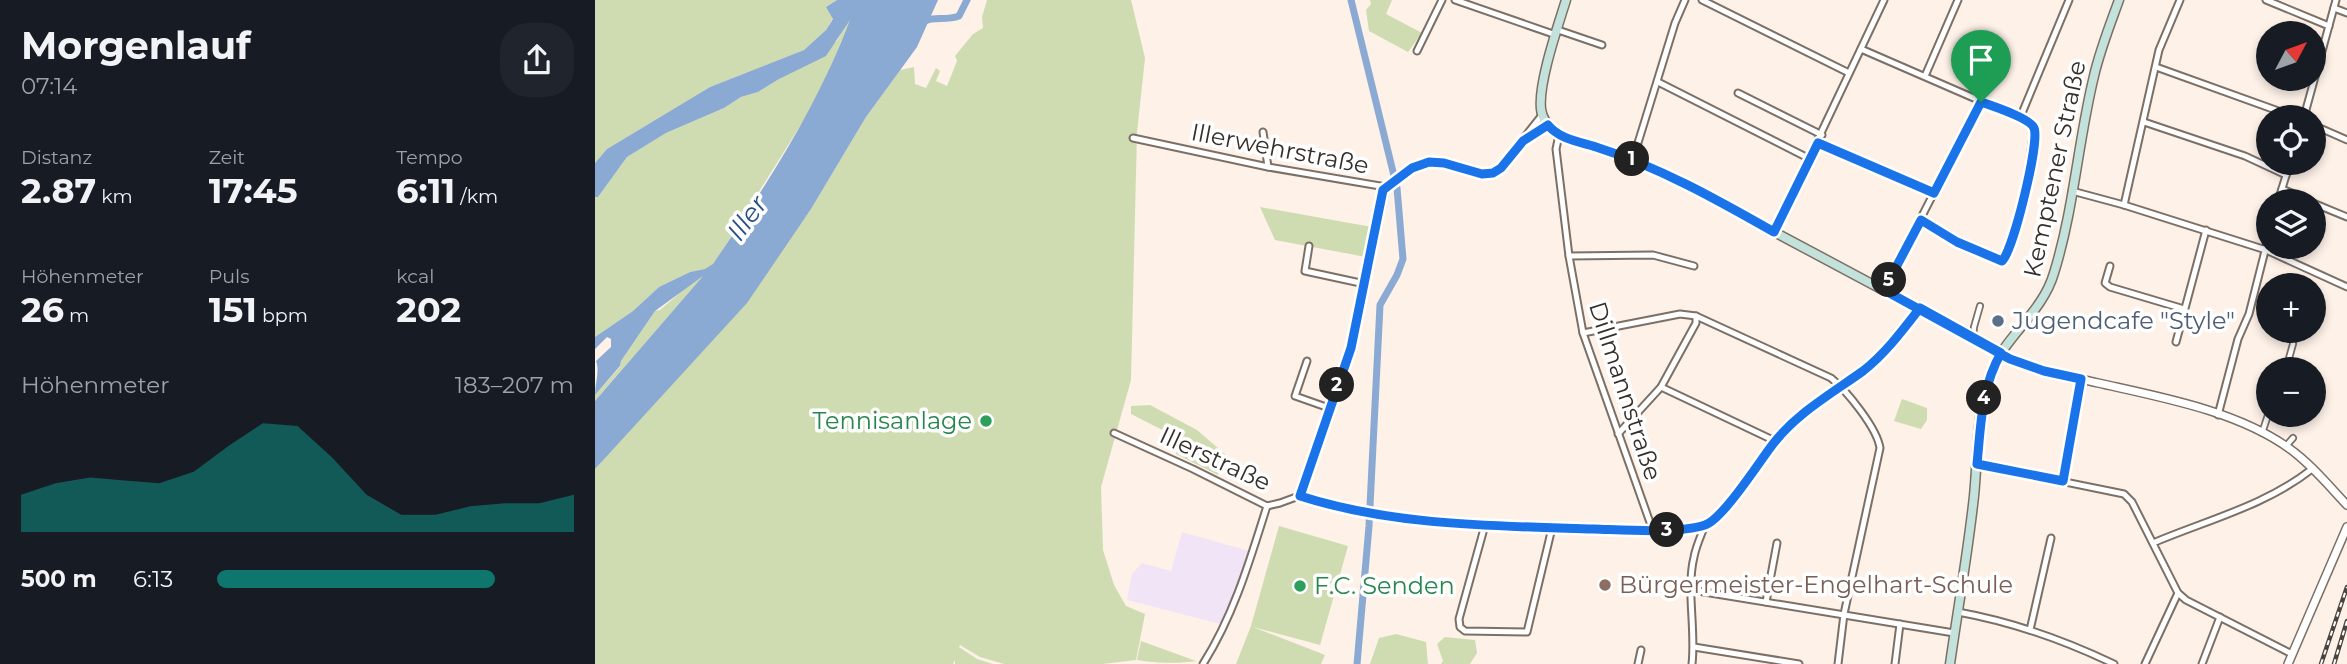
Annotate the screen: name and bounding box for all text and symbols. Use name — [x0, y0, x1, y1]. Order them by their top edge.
north arrow — [2256, 21, 2326, 91]
map controls — [2256, 21, 2326, 427]
text: Morgenlauf — [21, 22, 251, 69]
button: share — [500, 23, 574, 97]
pin — [1951, 30, 2011, 102]
icon: arrive — [1962, 41, 2000, 79]
street label: Kemptener Straße — [2017, 58, 2092, 280]
text: 07:14 — [21, 72, 78, 100]
button: locate — [2256, 105, 2326, 175]
street label: Illerwehrstraße — [1189, 117, 1371, 180]
pin: 1 — [1615, 142, 1649, 176]
text: Distanz — [21, 146, 92, 169]
text: Zeit — [209, 146, 245, 169]
text: Tempo — [396, 146, 463, 169]
text: 1 — [1628, 147, 1635, 170]
text: 2.87 — [21, 169, 96, 212]
text: 17:45 — [209, 169, 298, 212]
text: 6:11 — [396, 169, 455, 212]
text: km — [96, 185, 133, 208]
text: /km — [455, 185, 498, 208]
water label: Iller — [720, 189, 774, 247]
button: layers — [2256, 189, 2326, 259]
pin: 5 — [1871, 262, 1907, 298]
text: Höhenmeter — [21, 265, 144, 288]
text: Puls — [209, 265, 249, 288]
text: kcal — [396, 265, 434, 288]
text: 5 — [1883, 268, 1894, 291]
button: + — [2256, 273, 2326, 343]
text: 26 — [21, 288, 64, 331]
text: 151 — [209, 288, 257, 331]
text: 202 — [396, 288, 461, 331]
street label: Dillmannstraße — [1583, 298, 1668, 484]
text: m — [64, 304, 89, 327]
text: bpm — [257, 304, 308, 327]
place label: Jugendcafe "Style" — [2011, 306, 2235, 335]
marker: Jugendcafe "Style" — [1990, 313, 2006, 329]
button: − — [2256, 357, 2326, 427]
pin: 2 — [1319, 368, 1355, 402]
text: Höhenmeter — [21, 371, 169, 399]
text: 183–207 m — [455, 371, 574, 399]
text: 2 — [1331, 373, 1342, 396]
pin: 4 — [1967, 380, 2001, 416]
text: 4 — [1977, 386, 1990, 409]
place label: Tennisanlage — [812, 406, 972, 435]
marker: Tennisanlage — [978, 413, 994, 429]
street label: Illerstraße — [1155, 420, 1275, 497]
pin: 3 — [1649, 512, 1685, 548]
text: 3 — [1661, 518, 1672, 541]
text: 500 m — [21, 565, 97, 593]
text: 6:13 — [133, 565, 173, 593]
place label: Bürgermeister-Engelhart-Schule — [1619, 570, 2013, 599]
place label: F.C. Senden — [1314, 571, 1455, 600]
marker: Bürgermeister-Engelhart-Schule — [1597, 577, 1613, 593]
marker: F.C. Senden — [1292, 578, 1308, 594]

